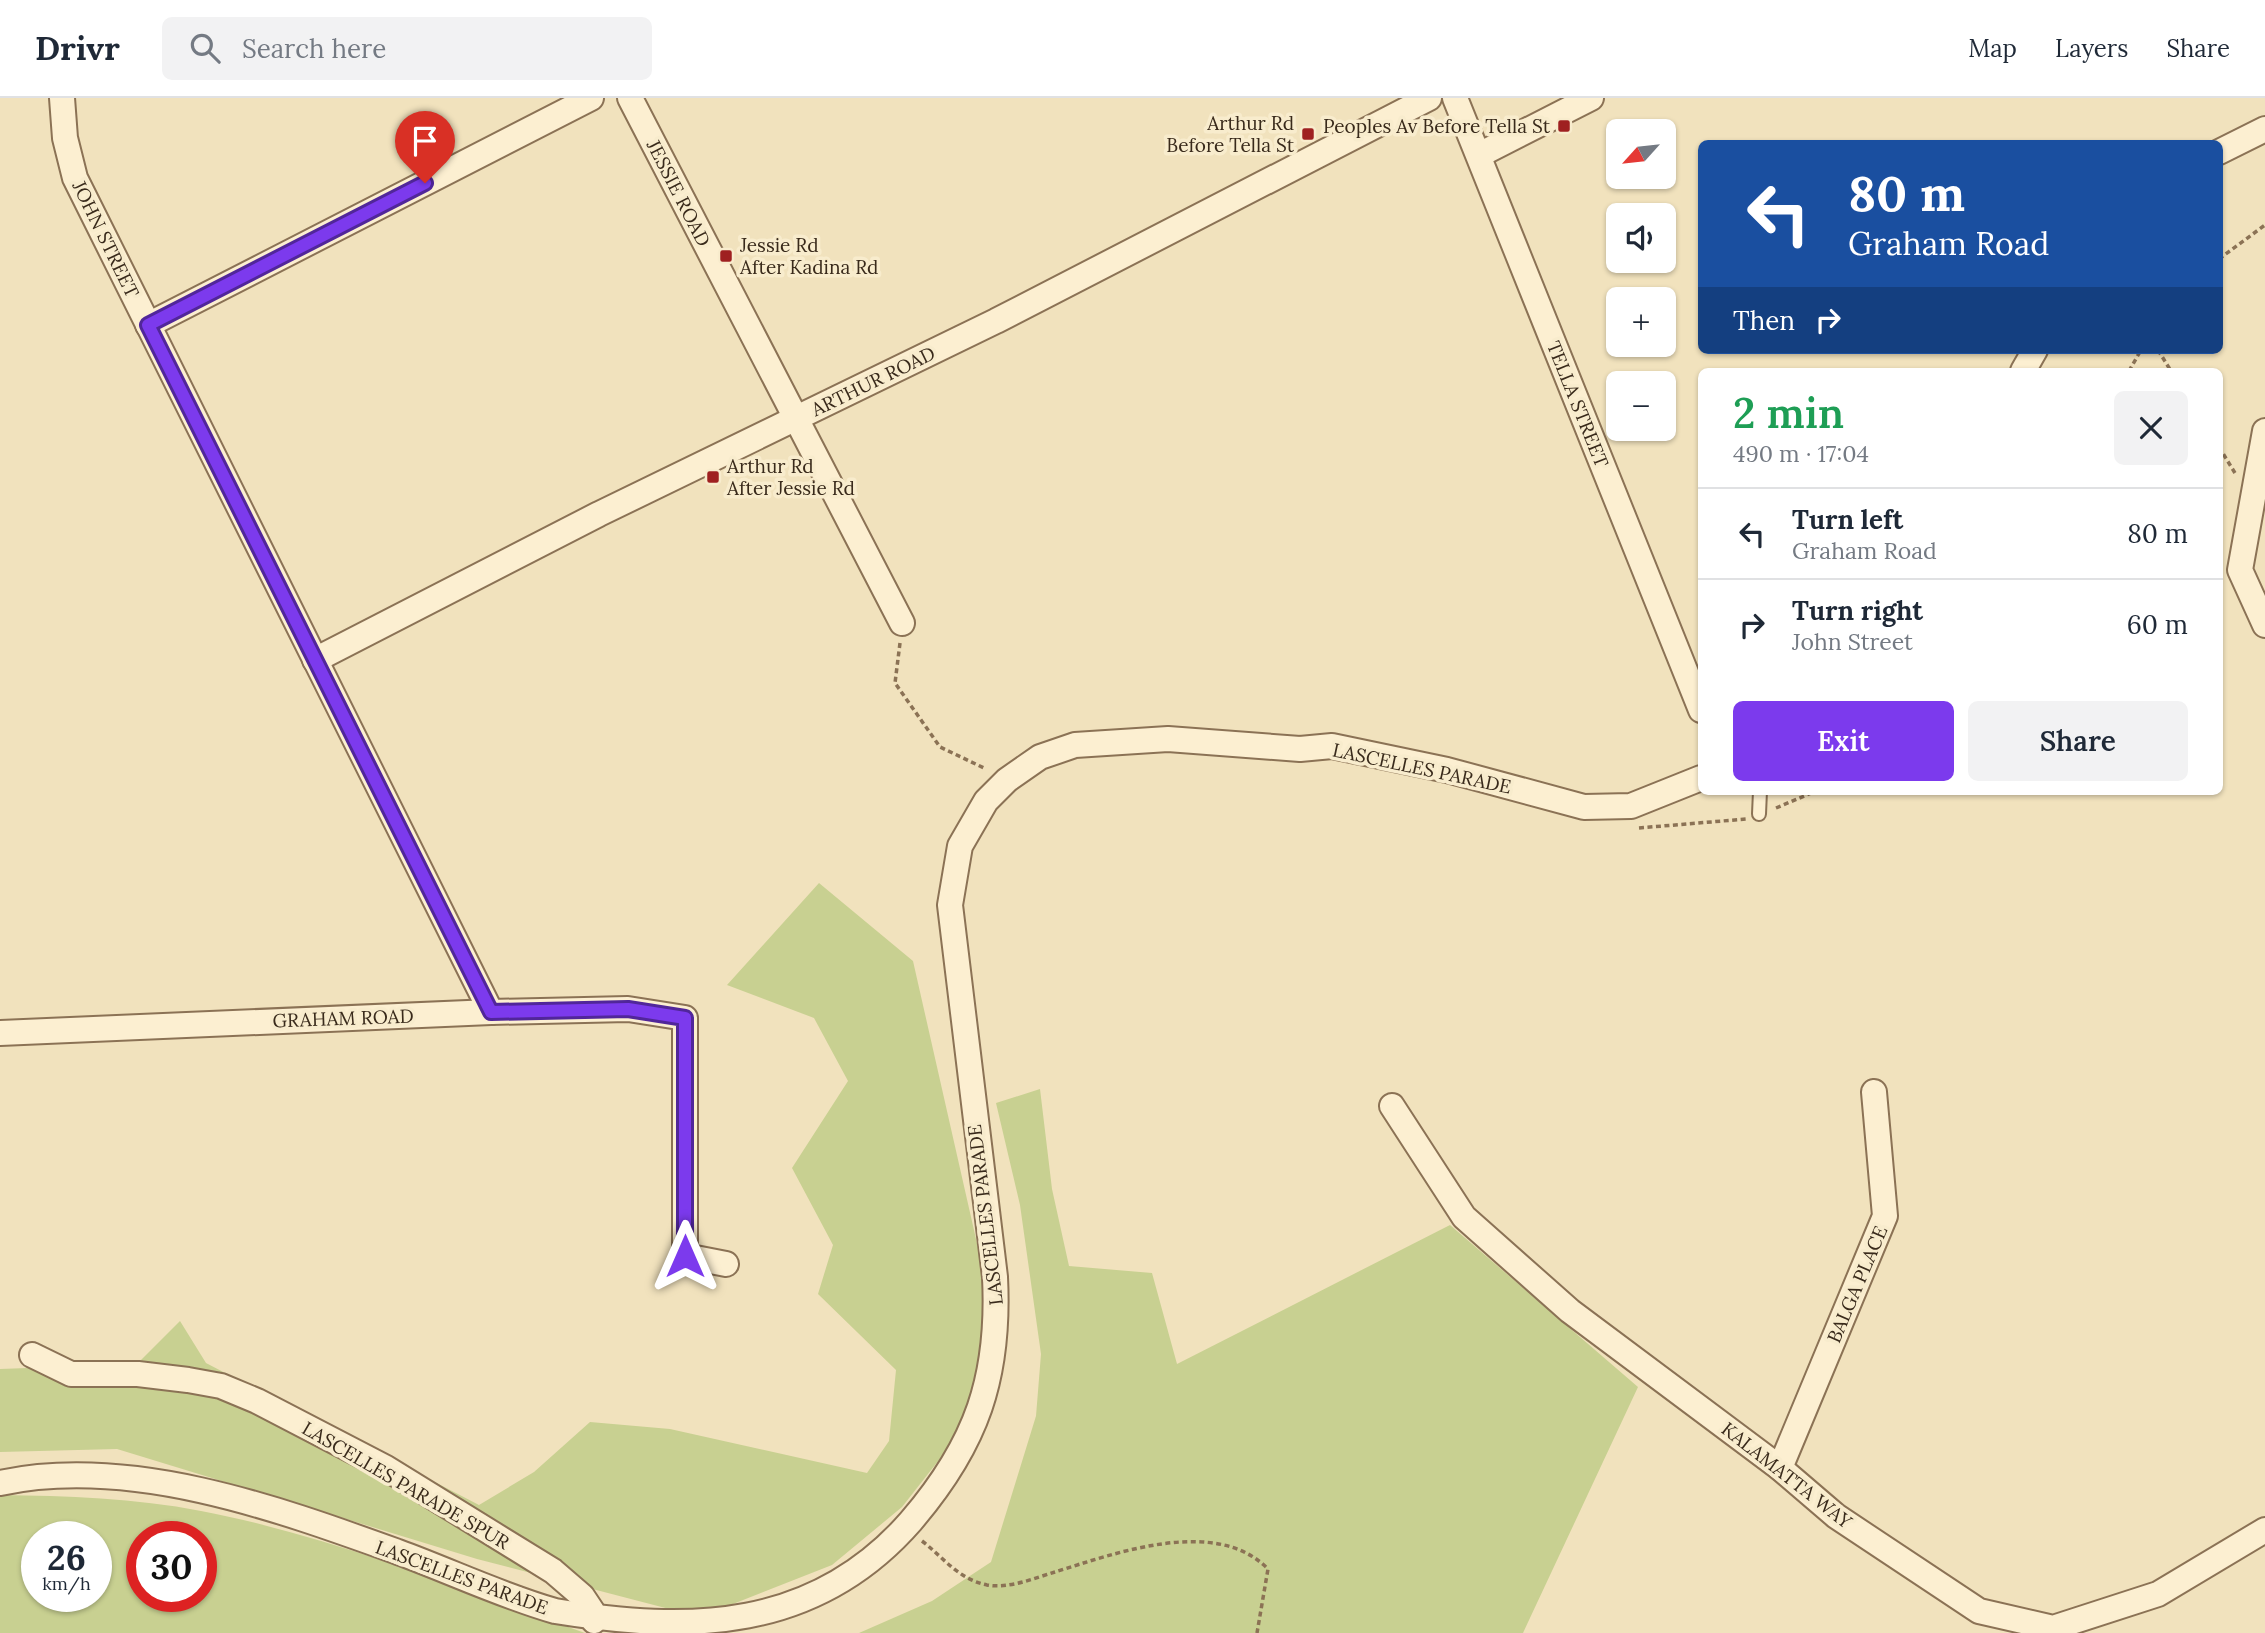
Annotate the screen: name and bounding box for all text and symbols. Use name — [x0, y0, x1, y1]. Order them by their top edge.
search box — [162, 17, 652, 80]
text: Drivr — [35, 27, 120, 69]
icon: search — [186, 29, 224, 67]
text: Search here — [242, 32, 386, 65]
text: Map — [1968, 33, 2017, 64]
text: Layers — [2055, 33, 2128, 64]
text: Share — [2166, 33, 2230, 64]
pin — [395, 111, 455, 183]
place label: Arthur Rd Before Tella St — [1166, 111, 1295, 157]
place label: Peoples Av Before Tella St — [1323, 114, 1551, 138]
marker: Peoples Av Before Tella St — [1556, 118, 1572, 134]
north arrow — [1606, 119, 1676, 189]
map controls — [1606, 119, 1676, 441]
icon: arrive — [406, 122, 444, 160]
marker: Arthur Rd Before Tella St — [1300, 126, 1316, 142]
street label: JESSIE ROAD — [641, 135, 716, 250]
text: 80 m — [1848, 162, 1965, 224]
icon: left — [1733, 168, 1824, 259]
street label: JOHN STREET — [67, 176, 145, 301]
button: sound — [1606, 203, 1676, 273]
text: Graham Road — [1848, 223, 2049, 264]
place label: Jessie Rd After Kadina Rd — [739, 233, 878, 279]
marker: Jessie Rd After Kadina Rd — [718, 248, 734, 264]
button: + — [1606, 287, 1676, 357]
icon: right — [1809, 301, 1847, 339]
text: Then — [1733, 304, 1795, 337]
street label: TELLA STREET — [1542, 337, 1614, 471]
street label: ARTHUR ROAD — [806, 341, 939, 422]
button: − — [1606, 371, 1676, 441]
text: 2 min — [1733, 386, 1844, 440]
button: close — [2114, 391, 2188, 465]
text: 490 m · 17:04 — [1733, 439, 1869, 468]
place label: Arthur Rd After Jessie Rd — [726, 454, 855, 500]
marker: Arthur Rd After Jessie Rd — [705, 469, 721, 485]
text: Turn left — [1792, 503, 1903, 536]
icon: left — [1733, 515, 1771, 553]
text: 80 m — [2127, 517, 2188, 550]
text: Graham Road — [1792, 536, 1937, 565]
text: Turn right — [1792, 594, 1923, 627]
icon: right — [1733, 606, 1771, 644]
text: 60 m — [2127, 608, 2188, 641]
text: John Street — [1792, 627, 1913, 656]
button: Exit — [1733, 701, 1954, 781]
button: Share — [1968, 701, 2188, 781]
street label: LASCELLES PARADE — [1331, 737, 1513, 799]
street label: GRAHAM ROAD — [272, 1004, 414, 1032]
street label: LASCELLES PARADE — [962, 1123, 1008, 1307]
position arrow — [648, 1219, 722, 1293]
street label: BALGA PLACE — [1822, 1222, 1892, 1346]
street label: LASCELLES PARADE SPUR — [298, 1416, 514, 1554]
street label: KALAMATTA WAY — [1717, 1417, 1858, 1534]
speed limit sign: 30 — [126, 1521, 217, 1612]
text: 26 — [47, 1535, 86, 1580]
street label: LASCELLES PARADE — [372, 1535, 552, 1619]
text: km/h — [42, 1572, 91, 1595]

